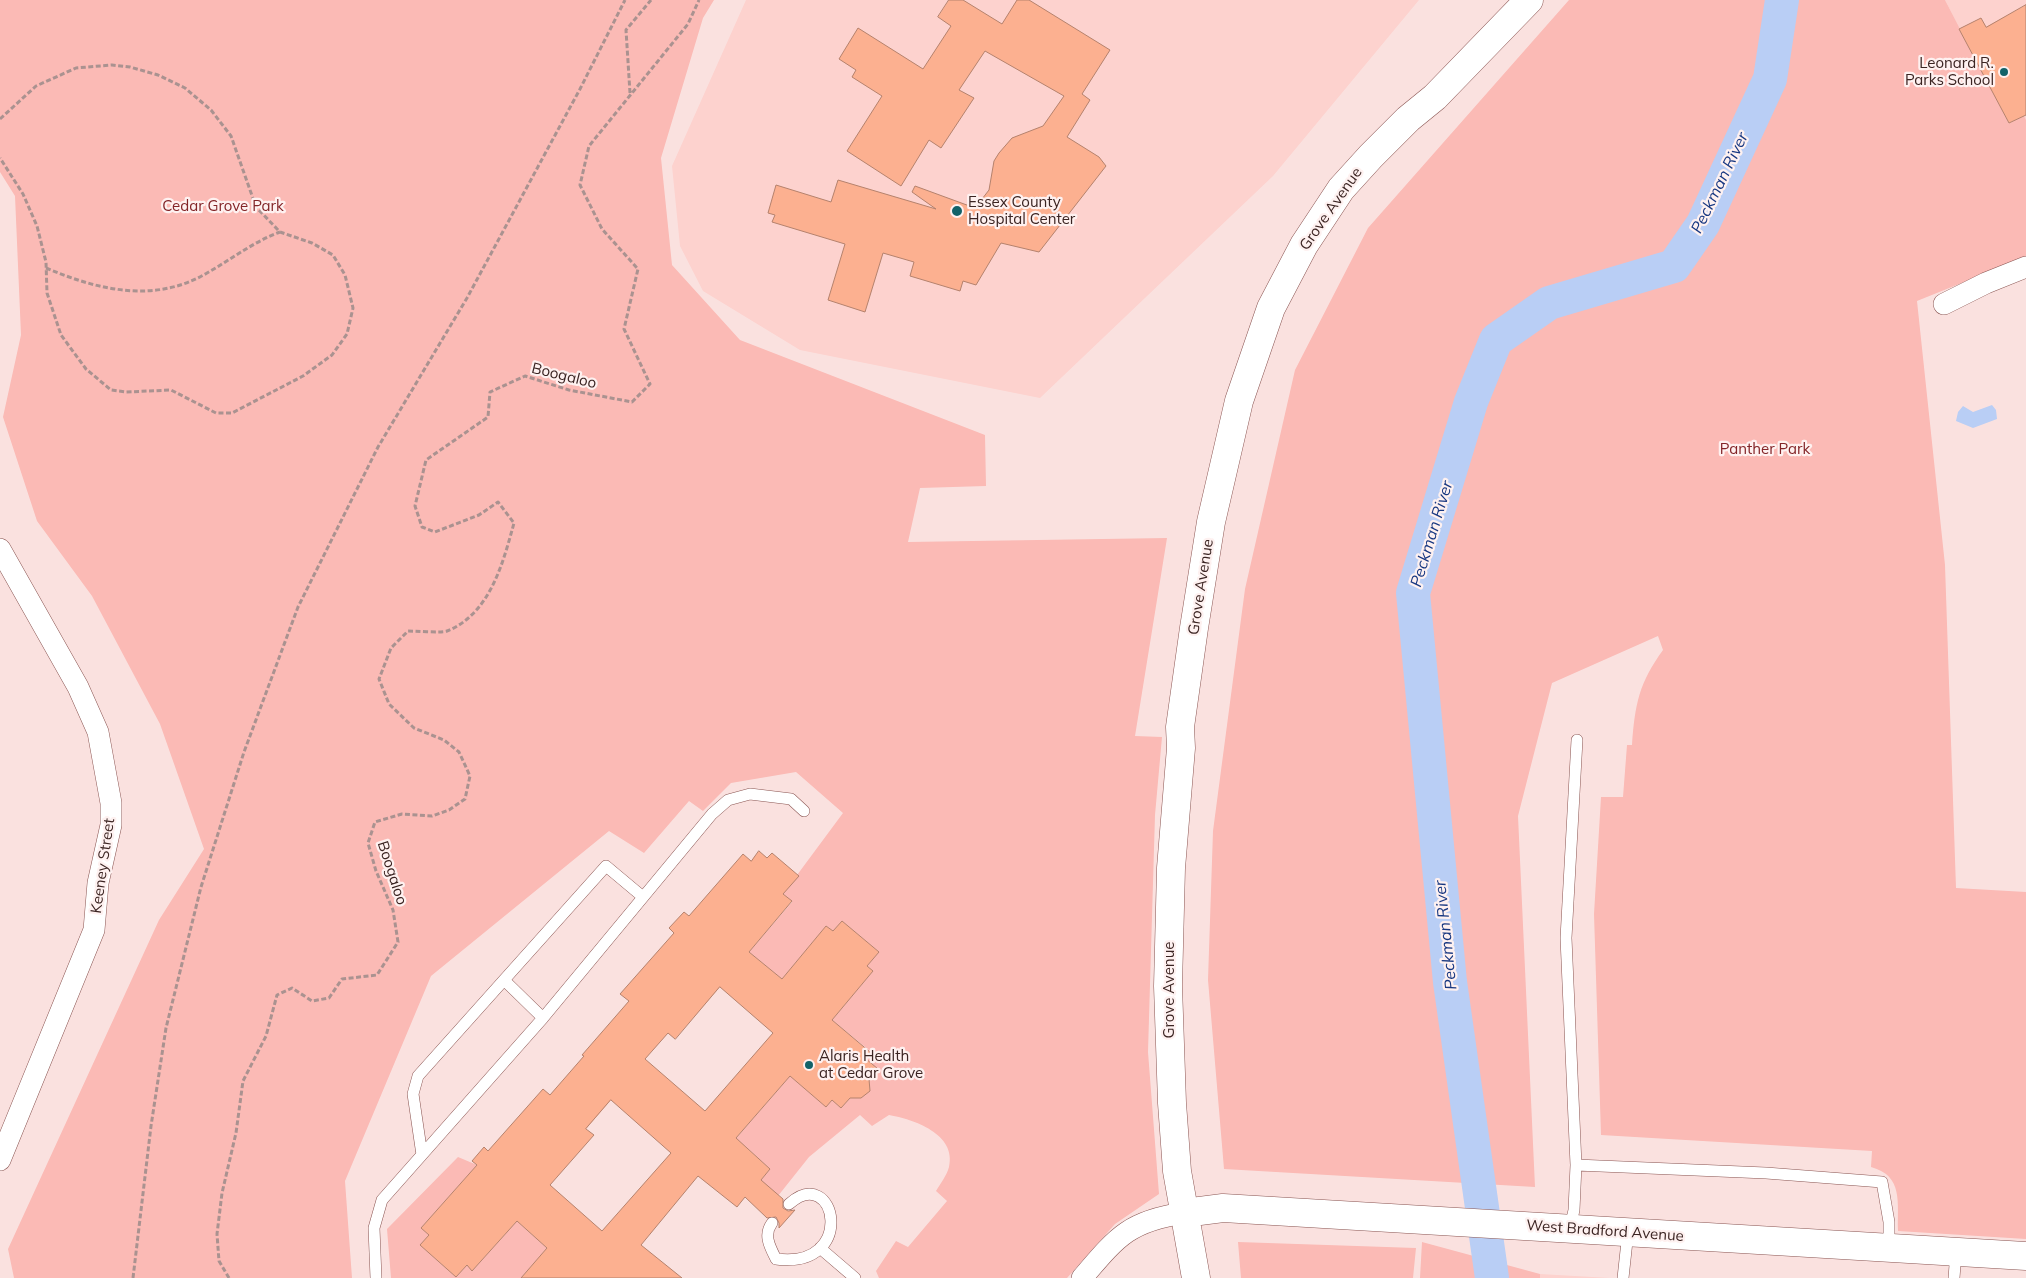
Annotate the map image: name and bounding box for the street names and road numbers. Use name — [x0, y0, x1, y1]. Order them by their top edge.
street label: Grove Avenue — [1296, 164, 1366, 254]
street label: Boogaloo — [530, 359, 598, 393]
street label: Grove Avenue — [1185, 538, 1217, 636]
street label: Keeney Street — [87, 817, 119, 915]
street label: Boogaloo — [373, 839, 411, 907]
street label: Grove Avenue — [1160, 942, 1178, 1038]
street label: West Bradford Avenue — [1526, 1217, 1684, 1245]

